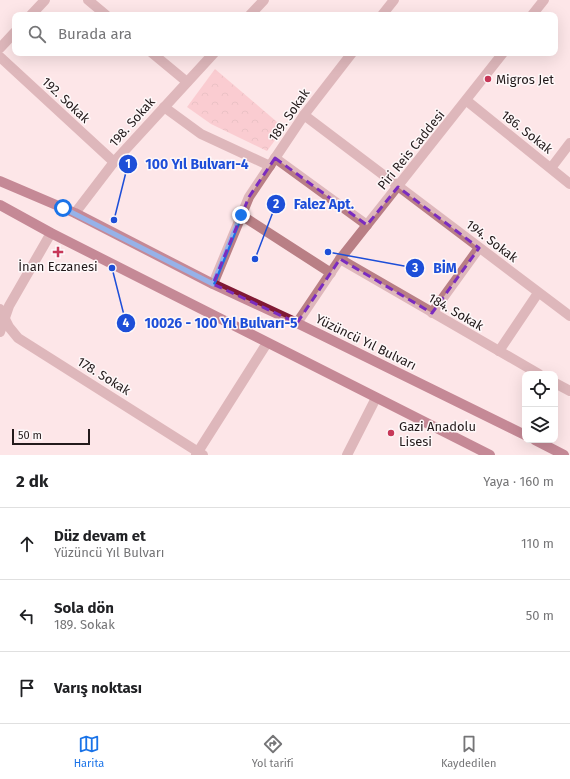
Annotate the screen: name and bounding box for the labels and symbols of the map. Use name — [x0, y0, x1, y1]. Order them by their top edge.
place label: Migros Jet — [496, 72, 554, 87]
street label: 192. Sokak — [39, 74, 93, 126]
marker: Migros Jet — [483, 74, 493, 84]
street label: 189. Sokak — [265, 86, 313, 144]
street label: 198. Sokak — [106, 94, 158, 150]
street label: Piri Reis Caddesi — [374, 107, 448, 193]
street label: 186. Sokak — [498, 107, 556, 157]
callout: 100 Yıl Bulvarı-4 — [118, 151, 257, 177]
text: 100 Yıl Bulvarı-4 — [145, 156, 249, 173]
text: 1 — [125, 157, 131, 171]
callout: Falez Apt. — [266, 191, 363, 217]
text: Falez Apt. — [294, 196, 354, 213]
text: 2 — [273, 197, 279, 211]
route start — [54, 199, 72, 217]
route end — [232, 206, 250, 224]
street label: 194. Sokak — [463, 217, 521, 265]
marker: İnan Eczanesi — [53, 247, 63, 257]
callout: BİM — [405, 255, 465, 281]
place label: İnan Eczanesi — [18, 259, 98, 274]
text: BİM — [433, 259, 457, 277]
text: 3 — [411, 261, 418, 275]
street label: 184. Sokak — [426, 290, 487, 334]
callout: 10026 - 100 Yıl Bulvarı-5 — [116, 310, 305, 336]
street label: Yüzüncü Yıl Bulvarı — [313, 311, 419, 373]
text: 10026 - 100 Yıl Bulvarı-5 — [144, 315, 298, 332]
text: 4 — [123, 316, 130, 330]
street label: 178. Sokak — [75, 354, 134, 398]
place label: Gazi Anadolu Lisesi — [399, 419, 476, 449]
scale bar — [12, 427, 90, 446]
marker: Gazi Anadolu Lisesi — [386, 428, 396, 438]

